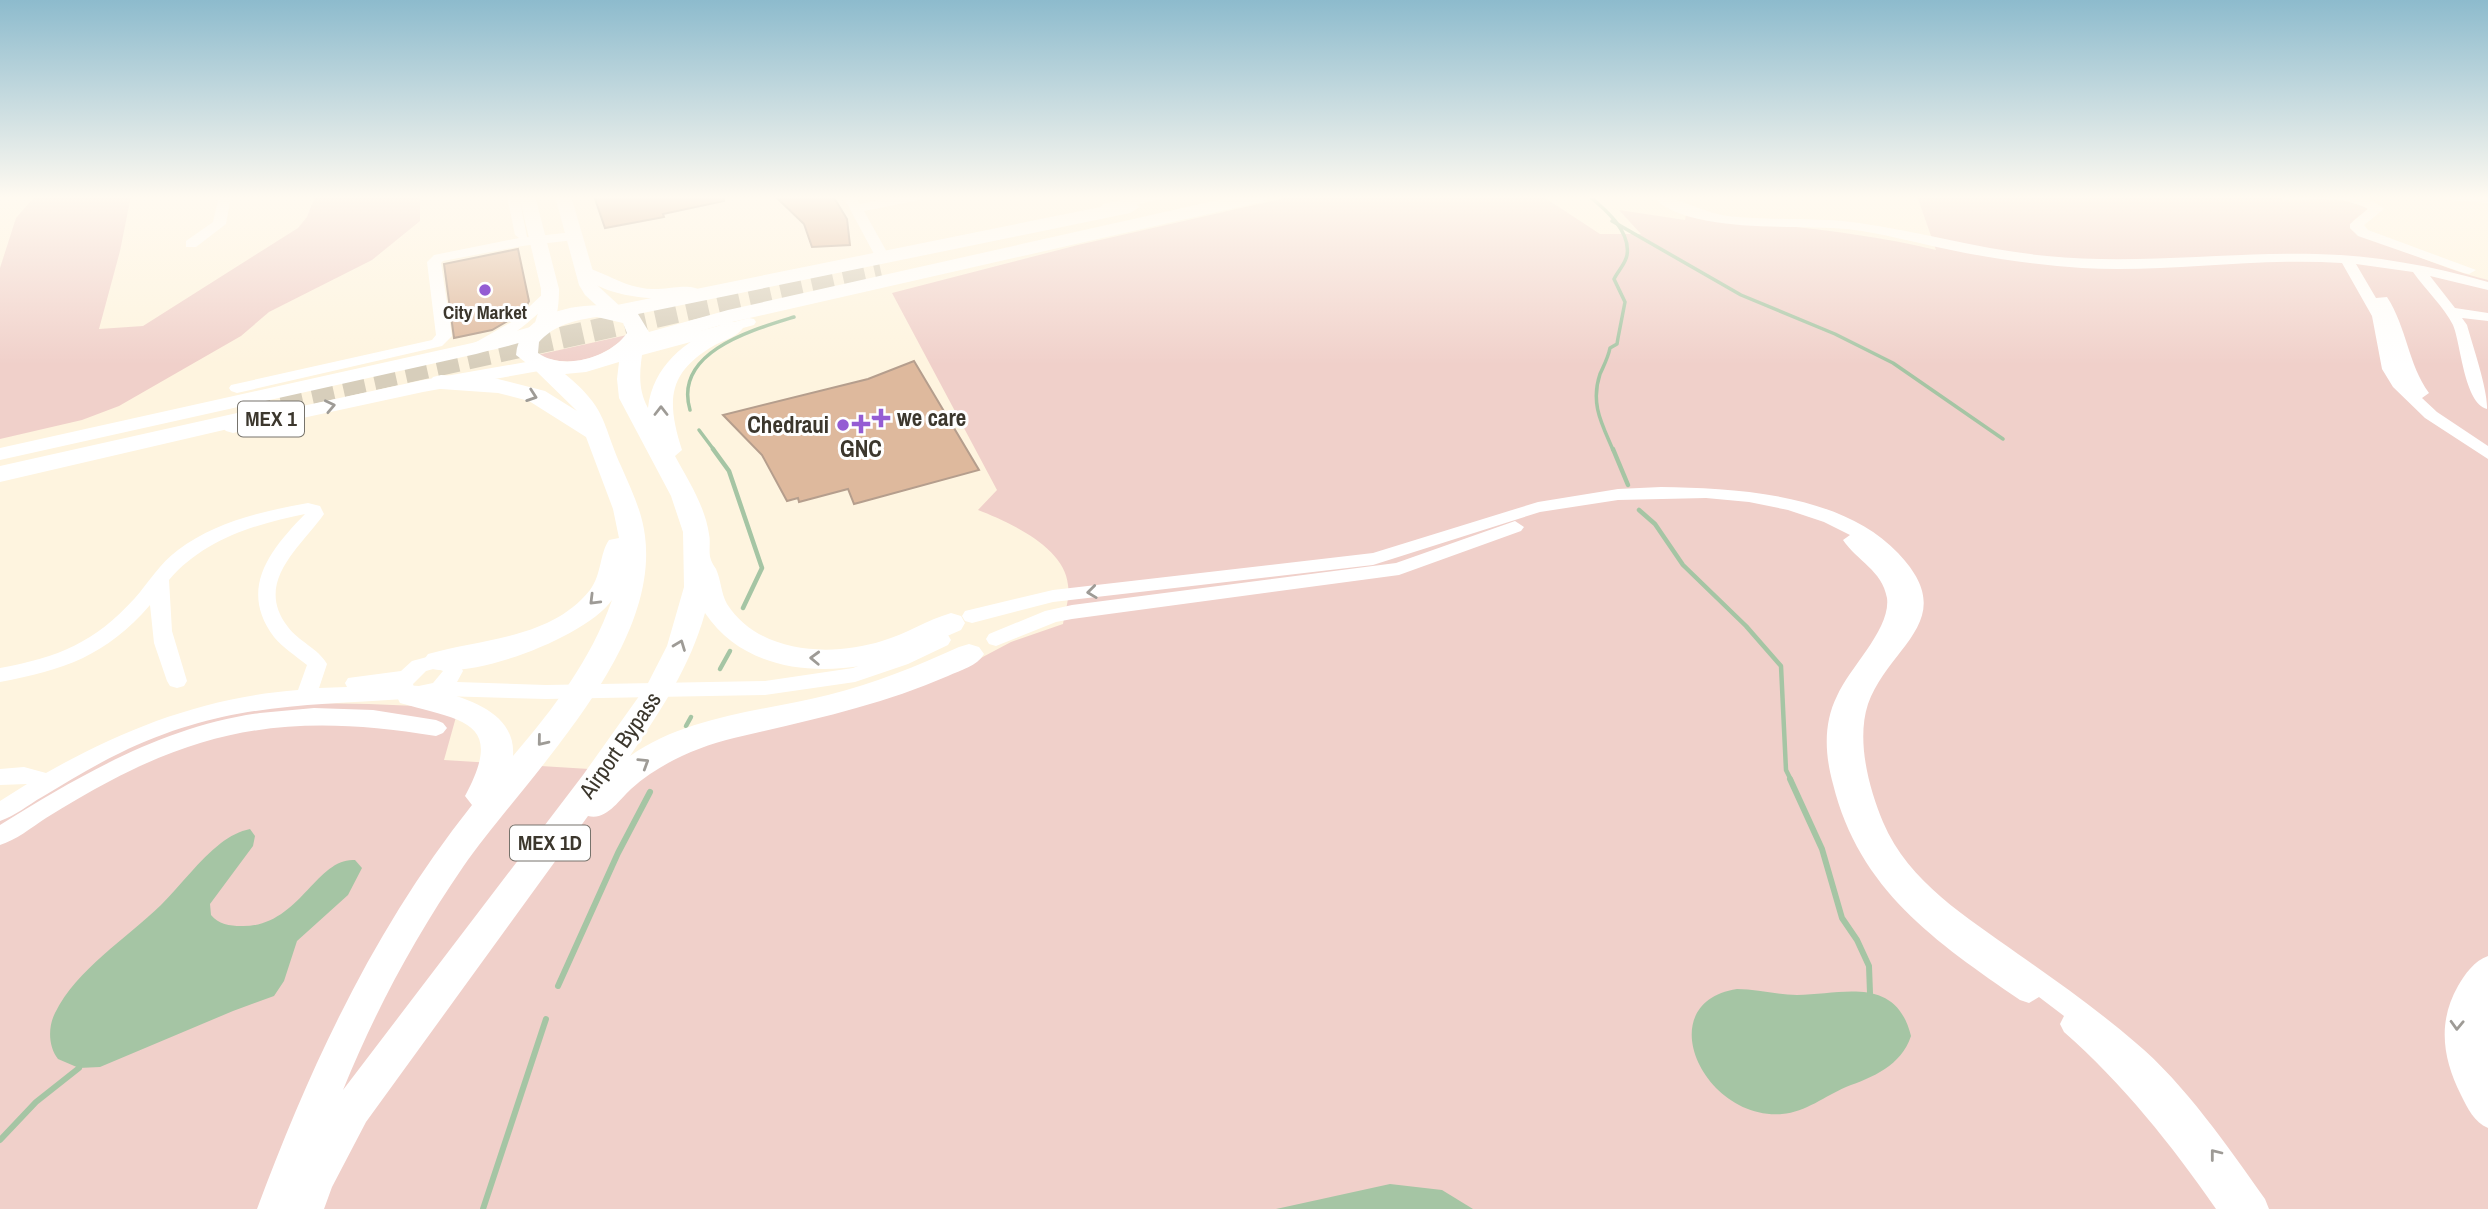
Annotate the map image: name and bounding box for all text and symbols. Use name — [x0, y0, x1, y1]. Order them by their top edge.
marker: City Market — [477, 282, 493, 298]
place label: City Market — [443, 299, 527, 325]
one-way arrow — [526, 388, 538, 402]
one-way arrow — [324, 400, 336, 414]
road number: MEX 1 — [238, 402, 304, 436]
place label: we care — [897, 402, 966, 433]
one-way arrow — [653, 405, 669, 415]
marker: we care — [871, 408, 891, 428]
place label: Chedraui — [747, 409, 829, 440]
marker: GNC — [853, 416, 869, 432]
marker: Chedraui — [835, 417, 851, 433]
place label: GNC — [840, 433, 882, 464]
one-way arrow — [1087, 585, 1098, 600]
one-way arrow — [590, 592, 603, 605]
one-way arrow — [672, 640, 686, 652]
one-way arrow — [810, 650, 821, 665]
street label: Airport Bypass — [571, 685, 668, 805]
one-way arrow — [538, 732, 550, 745]
one-way arrow — [636, 758, 649, 771]
road number: MEX 1D — [510, 826, 590, 860]
one-way arrow — [2449, 1020, 2464, 1031]
one-way arrow — [2211, 1149, 2224, 1161]

